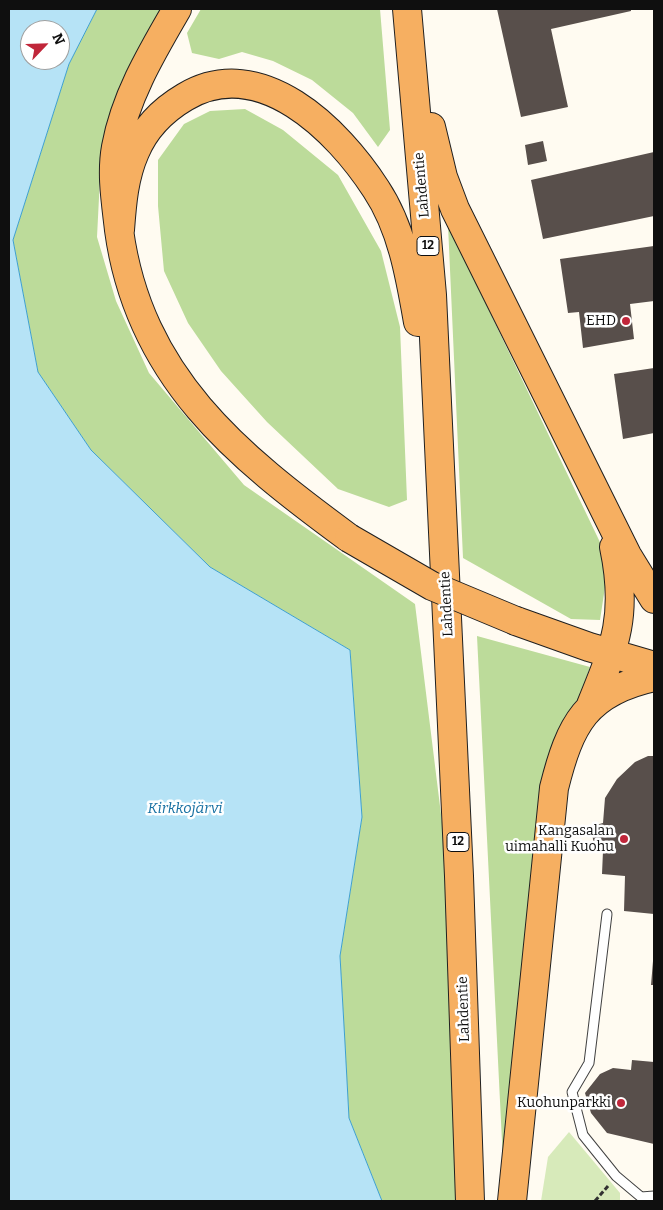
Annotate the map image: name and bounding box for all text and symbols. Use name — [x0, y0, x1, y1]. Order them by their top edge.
north arrow — [20, 20, 70, 70]
text: N — [48, 31, 68, 47]
street label: Lahdentie — [411, 152, 433, 218]
road number: 12 — [417, 237, 439, 256]
place label: EHD — [586, 313, 616, 329]
marker: EHD — [620, 315, 632, 327]
street label: Lahdentie — [437, 571, 457, 637]
water label: Kirkkojärvi — [147, 800, 223, 818]
place label: Kangasalan uimahalli Kuohu — [505, 823, 614, 856]
road number: 12 — [447, 832, 469, 852]
marker: Kangasalan uimahalli Kuohu — [618, 833, 630, 845]
street label: Lahdentie — [454, 976, 474, 1042]
place label: Kuohunparkki — [517, 1095, 611, 1111]
marker: Kuohunparkki — [615, 1097, 627, 1109]

